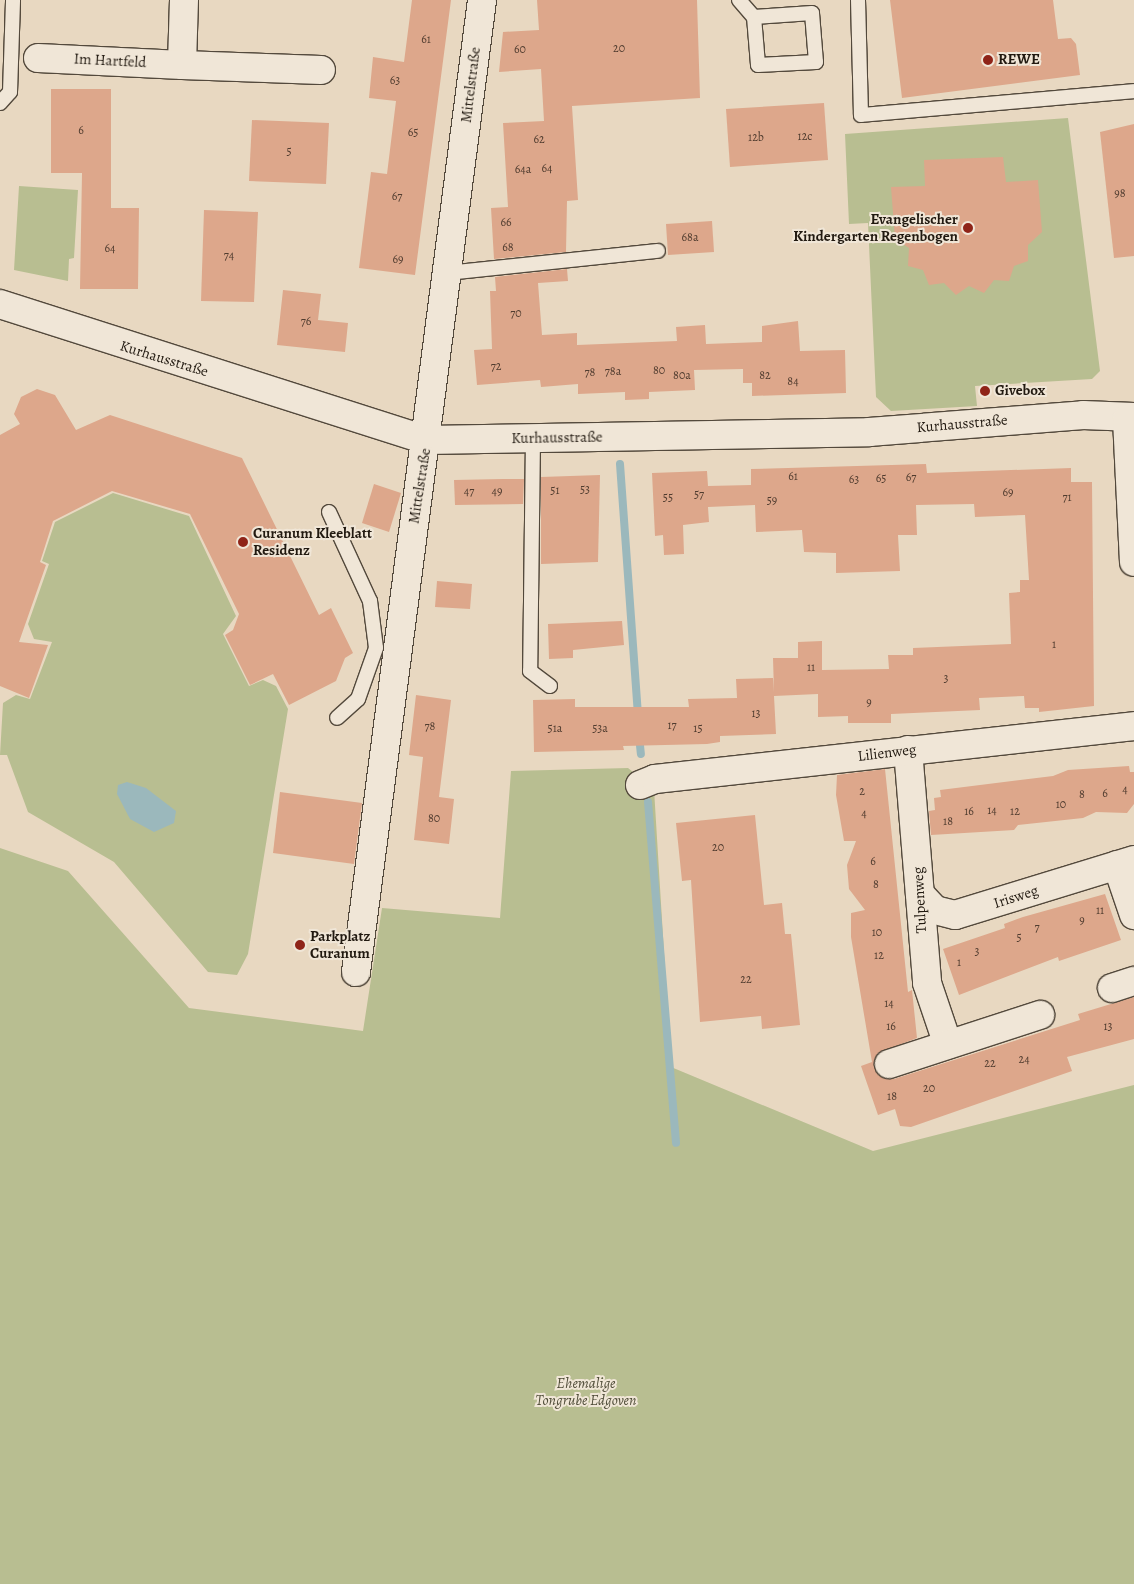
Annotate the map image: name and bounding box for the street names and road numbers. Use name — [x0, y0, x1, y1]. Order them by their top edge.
street label: Mittelstraße — [457, 46, 485, 124]
street label: Im Hartfeld — [73, 50, 147, 72]
street label: Kurhausstraße — [118, 337, 210, 381]
street label: Kurhausstraße — [916, 411, 1008, 437]
street label: Kurhausstraße — [511, 428, 603, 448]
street label: Mittelstraße — [405, 447, 435, 525]
street label: Lilienweg — [857, 740, 917, 766]
street label: Tulpenweg — [909, 866, 931, 934]
street label: Irisweg — [991, 881, 1041, 913]

